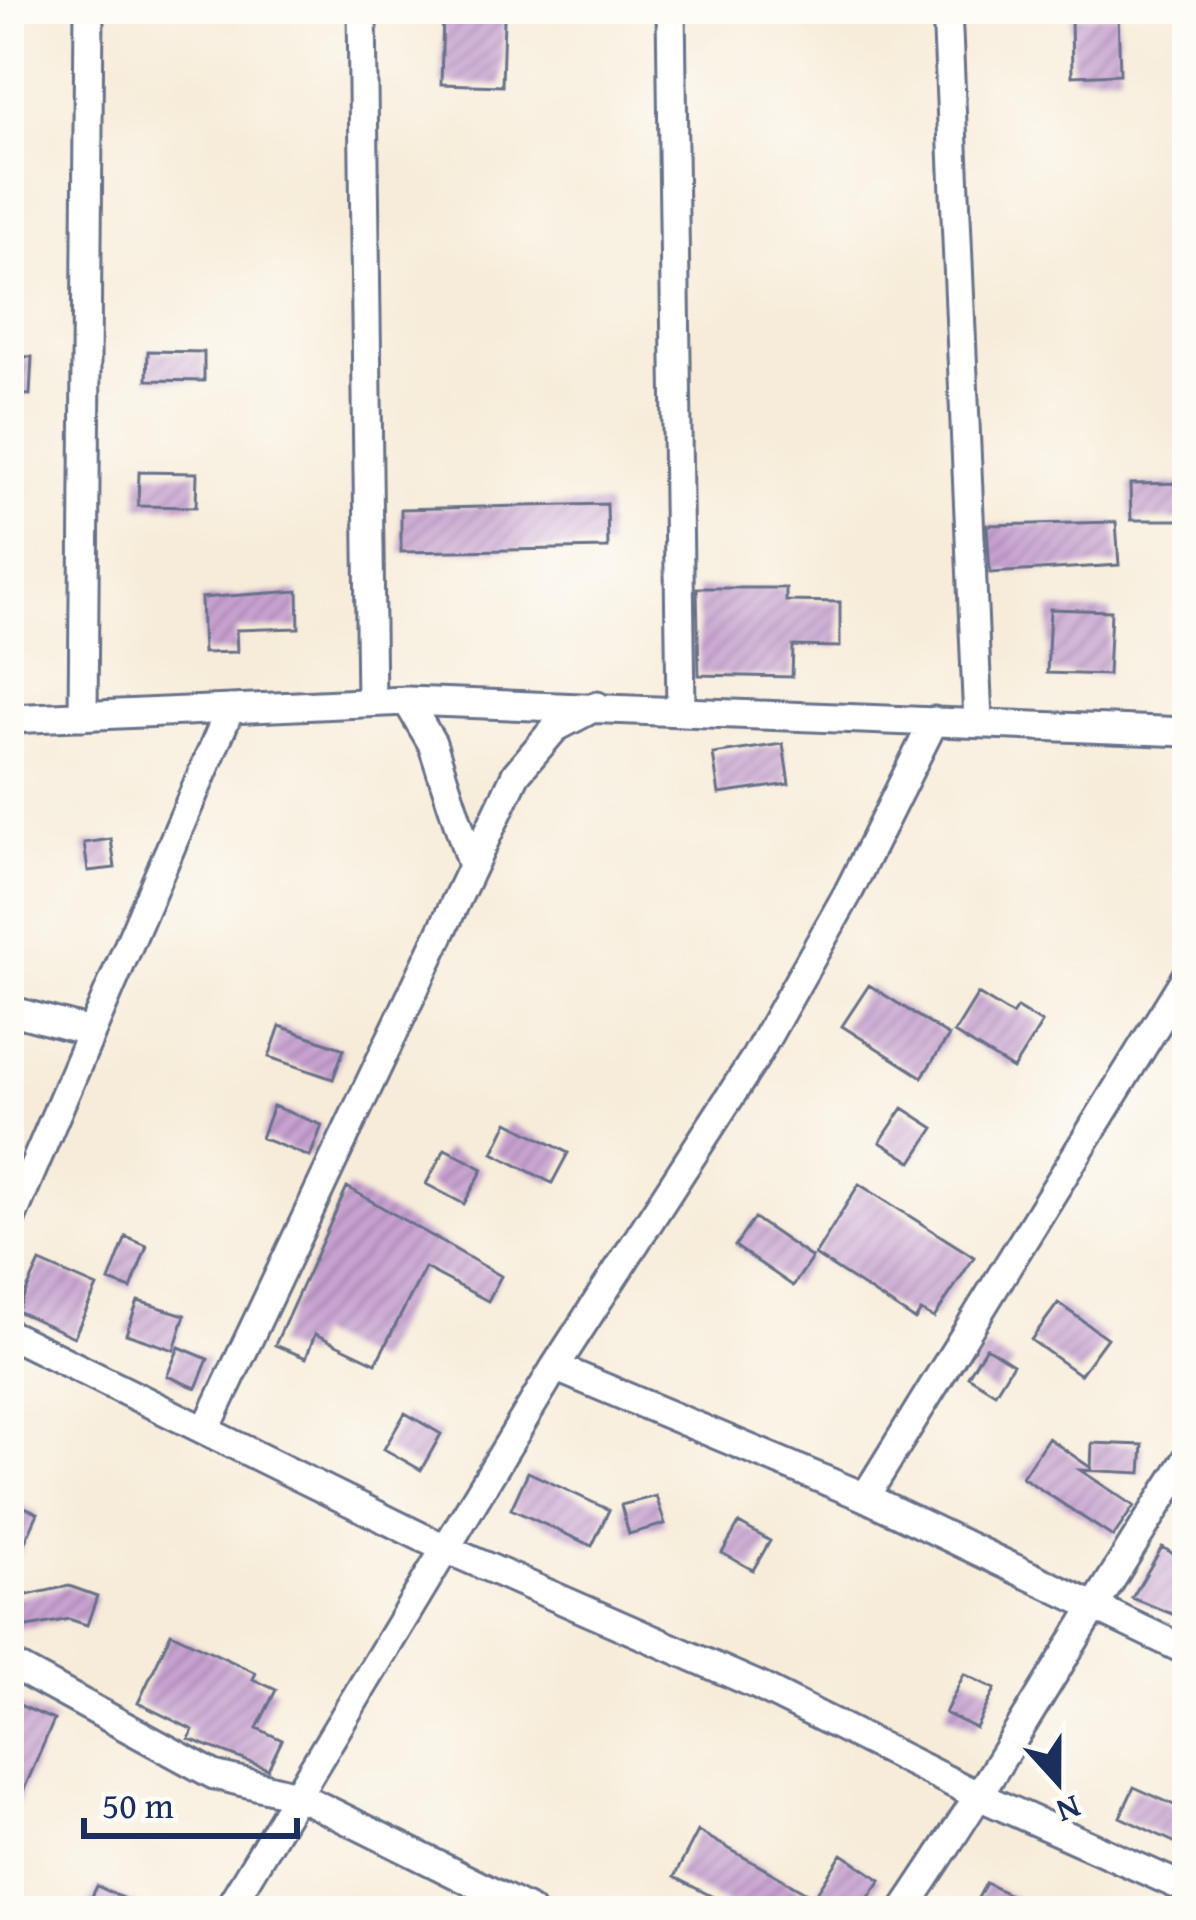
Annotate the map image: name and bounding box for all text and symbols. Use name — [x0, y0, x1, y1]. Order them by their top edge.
north arrow — [998, 1722, 1118, 1842]
scale bar — [84, 1764, 297, 1838]
text: 50 m — [102, 1778, 174, 1831]
text: N — [1050, 1784, 1088, 1836]

